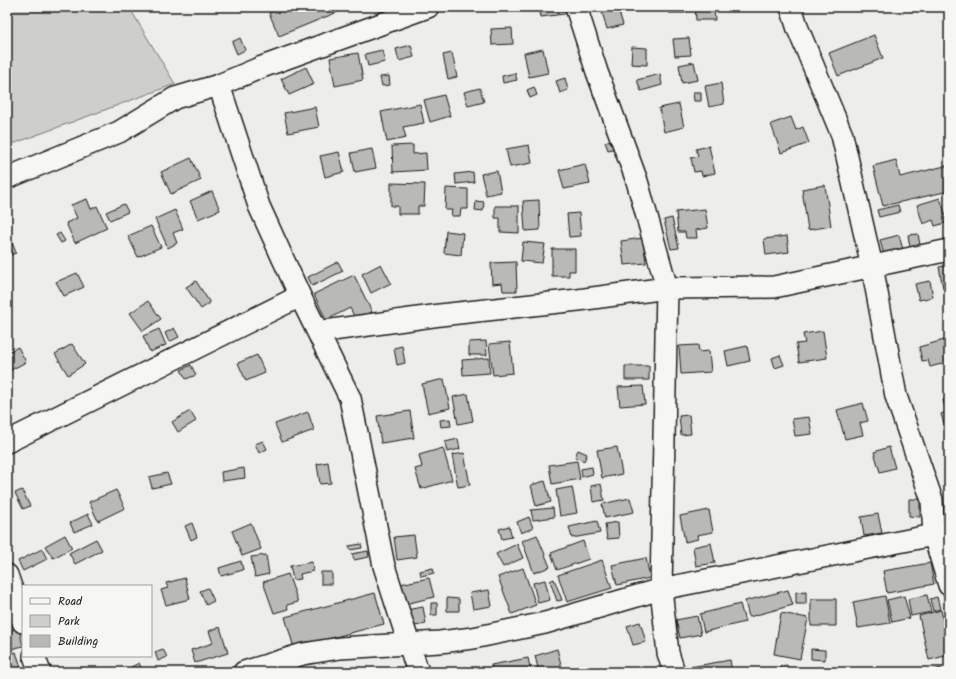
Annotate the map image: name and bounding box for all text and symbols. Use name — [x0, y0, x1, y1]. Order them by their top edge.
legend — [22, 585, 152, 657]
text: Road — [58, 592, 83, 611]
text: Park — [58, 612, 80, 631]
text: Building — [58, 632, 98, 651]

